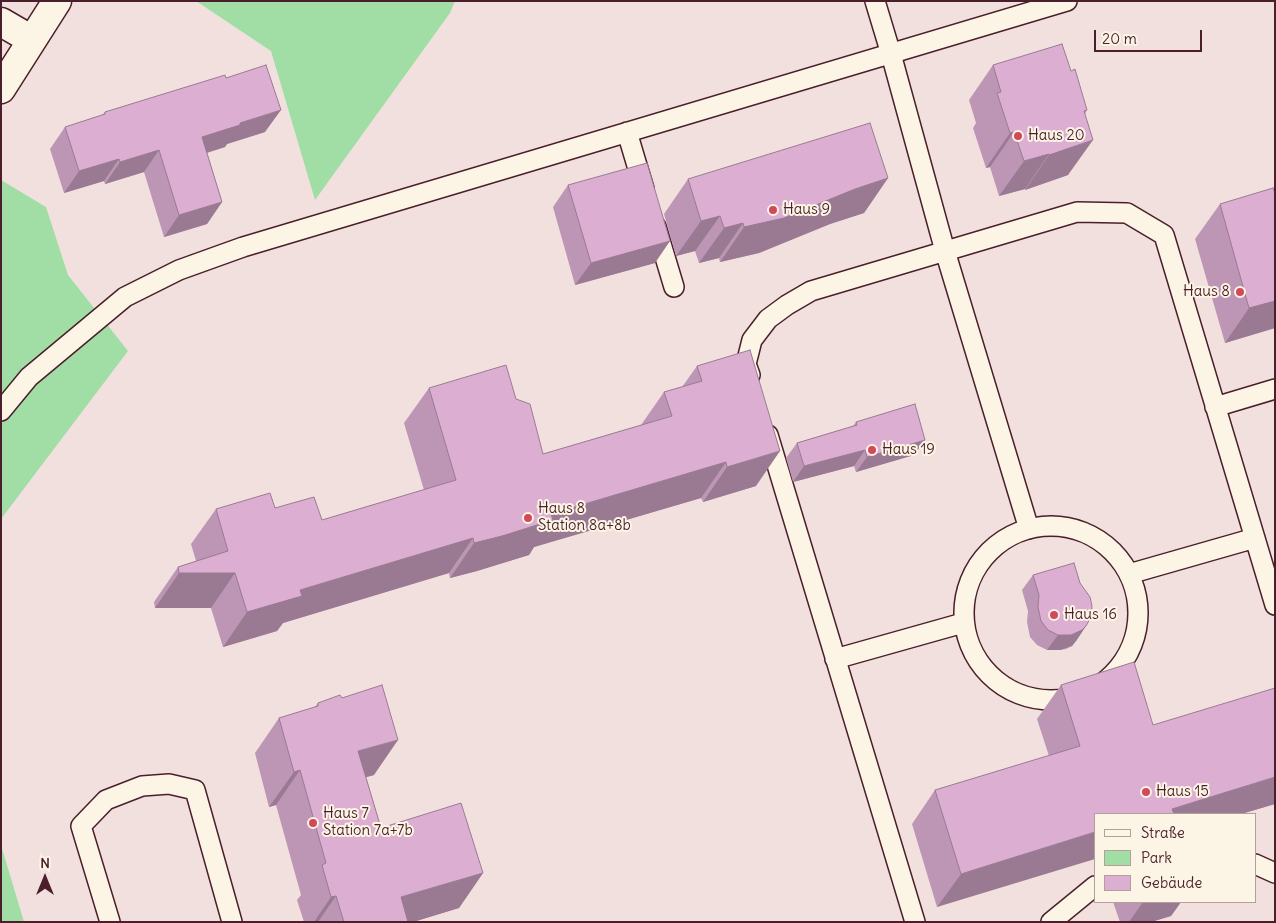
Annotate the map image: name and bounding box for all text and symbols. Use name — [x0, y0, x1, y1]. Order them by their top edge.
scale bar — [1096, 20, 1204, 52]
text: 20 m — [1102, 29, 1137, 48]
place label: Haus 20 — [1028, 127, 1085, 145]
marker: Haus 20 — [1012, 130, 1024, 142]
place label: Haus 9 — [783, 201, 830, 219]
marker: Haus 9 — [767, 204, 779, 216]
place label: Haus 8 — [1183, 283, 1230, 301]
marker: Haus 8 — [1234, 286, 1246, 298]
place label: Haus 19 — [882, 441, 935, 459]
marker: Haus 19 — [866, 444, 878, 456]
place label: Haus 8 Station 8a+8b — [538, 500, 631, 535]
marker: Haus 8 Station 8a+8b — [522, 512, 534, 524]
place label: Haus 16 — [1064, 606, 1117, 624]
marker: Haus 16 — [1048, 609, 1060, 621]
place label: Haus 15 — [1156, 783, 1209, 801]
marker: Haus 15 — [1140, 786, 1152, 798]
place label: Haus 7 Station 7a+7b — [323, 805, 413, 840]
legend — [1094, 813, 1256, 903]
marker: Haus 7 Station 7a+7b — [307, 817, 319, 829]
text: Straße — [1141, 823, 1185, 842]
text: Park — [1141, 848, 1172, 867]
north arrow — [20, 853, 70, 903]
text: N — [40, 854, 50, 872]
text: Gebäude — [1141, 873, 1202, 892]

